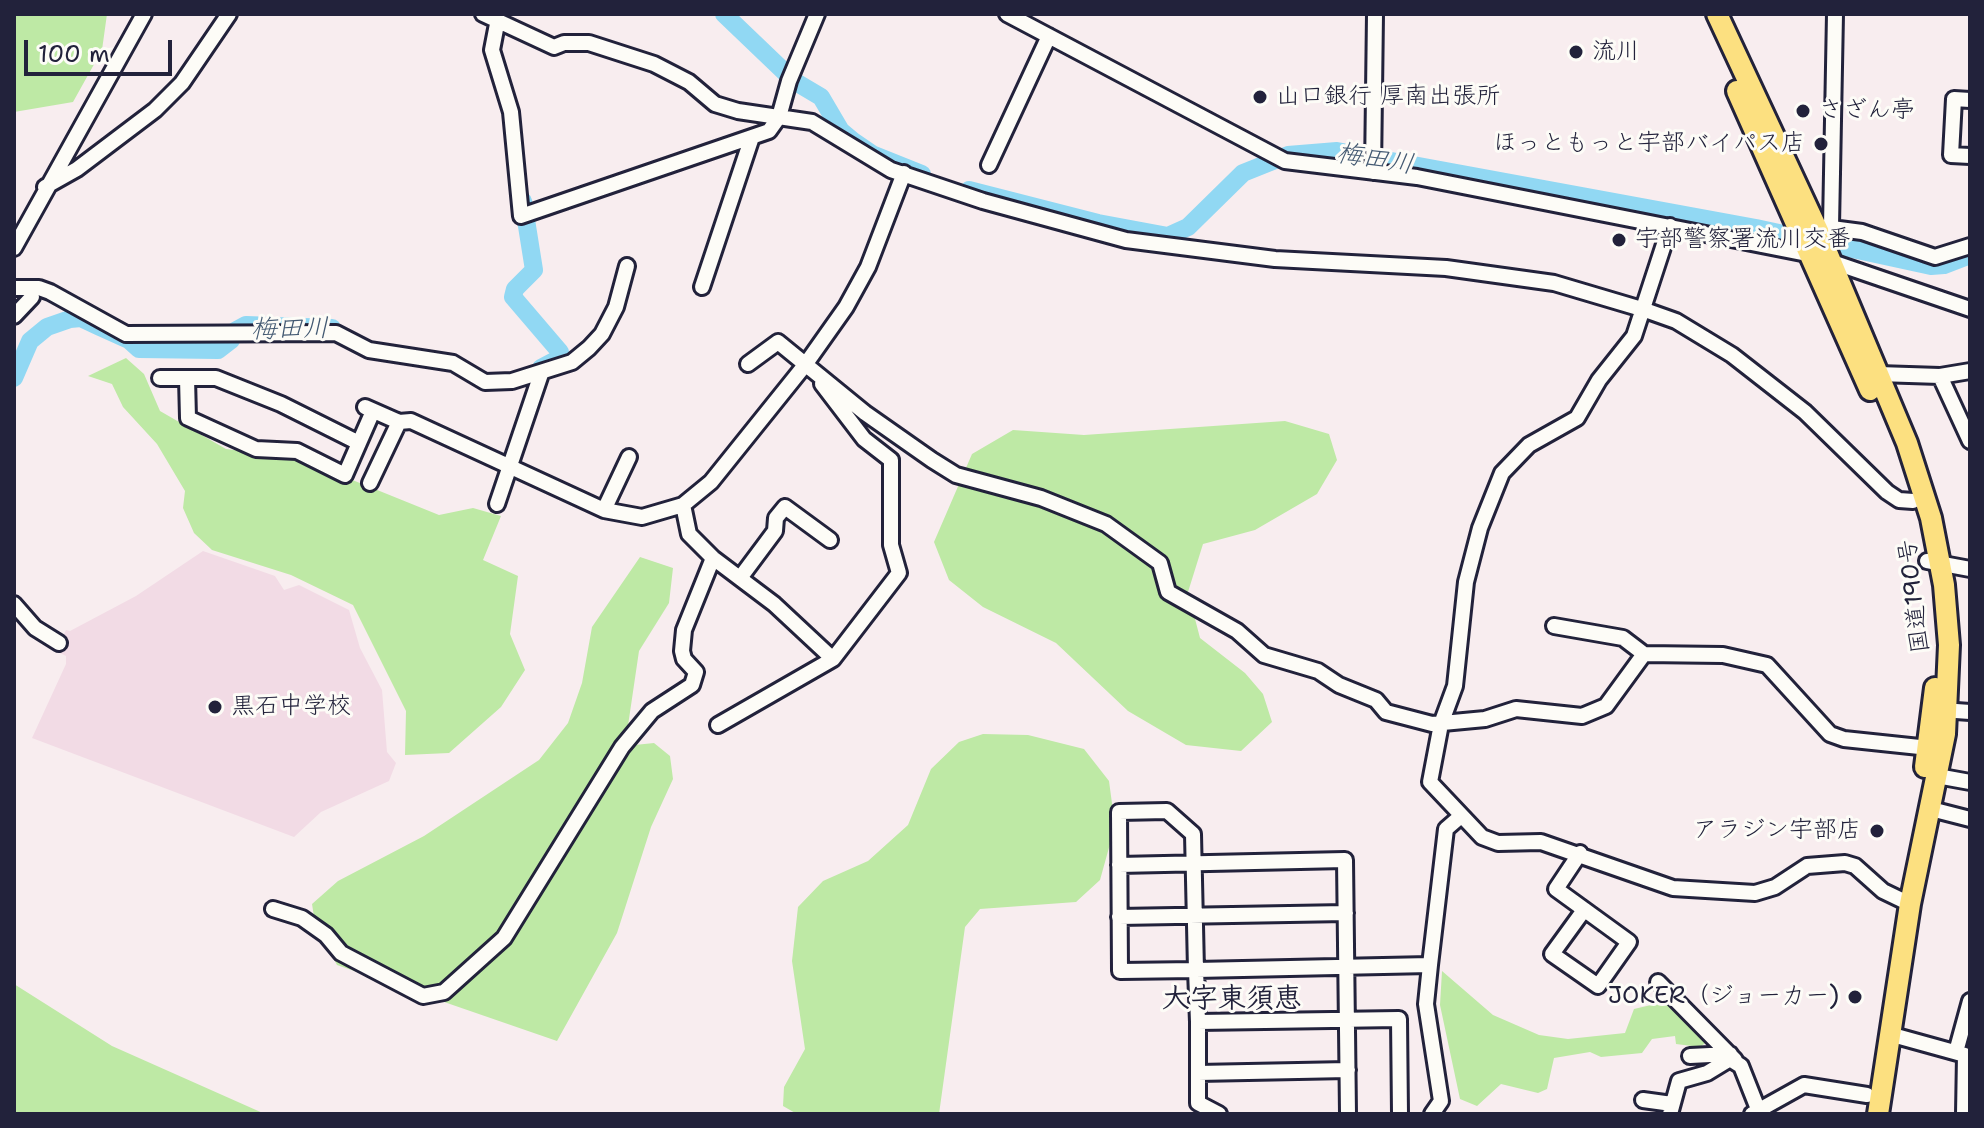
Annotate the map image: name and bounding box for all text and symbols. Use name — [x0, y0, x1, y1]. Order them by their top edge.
scale bar — [28, 24, 176, 74]
text: 100 m — [38, 38, 110, 70]
place label: 流川 — [1592, 38, 1640, 66]
marker: 流川 — [1567, 43, 1585, 61]
place label: 山口銀行 厚南出張所 — [1276, 83, 1500, 111]
marker: 山口銀行 厚南出張所 — [1251, 88, 1269, 106]
place label: さざん亭 — [1819, 97, 1915, 125]
marker: さざん亭 — [1794, 102, 1812, 120]
place label: ほっともっと宇部バイパス店 — [1493, 130, 1805, 158]
marker: ほっともっと宇部バイパス店 — [1812, 135, 1830, 153]
water label: 梅田川 — [1334, 138, 1416, 182]
place label: 宇部警察署流川交番 — [1635, 226, 1851, 254]
marker: 宇部警察署流川交番 — [1610, 231, 1628, 249]
water label: 梅田川 — [251, 314, 329, 346]
street label: 国道190号 — [1894, 538, 1936, 654]
place label: 黒石中学校 — [231, 693, 351, 721]
marker: 黒石中学校 — [206, 698, 224, 716]
place label: アラジン宇部店 — [1693, 817, 1861, 845]
marker: アラジン宇部店 — [1868, 822, 1886, 840]
district label: 大字東須恵 — [1162, 983, 1302, 1017]
place label: JOKER（ジョーカー) — [1608, 983, 1839, 1011]
marker: JOKER（ジョーカー) — [1846, 988, 1864, 1006]

